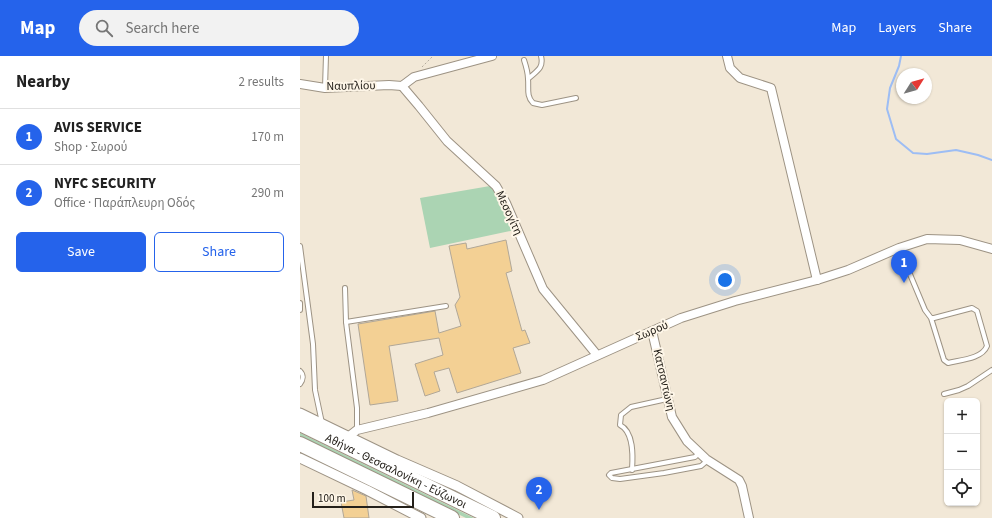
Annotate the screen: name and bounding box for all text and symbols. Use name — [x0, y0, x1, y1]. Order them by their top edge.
search box — [79, 10, 359, 46]
text: Map — [20, 15, 55, 42]
icon: search — [93, 17, 115, 39]
text: Search here — [125, 18, 199, 39]
text: Map — [831, 18, 856, 38]
text: Layers — [878, 18, 916, 38]
text: Share — [938, 18, 972, 38]
north arrow — [896, 68, 932, 104]
text: Nearby — [16, 70, 70, 94]
text: 2 results — [239, 73, 284, 91]
street label: Ναυπλίου — [326, 77, 376, 95]
text: AVIS SERVICE — [54, 117, 142, 138]
text: 1 — [26, 128, 32, 146]
text: 170 m — [251, 128, 284, 146]
text: Shop · Σωρού — [54, 138, 127, 156]
text: NYFC SECURITY — [54, 173, 156, 194]
text: 2 — [26, 184, 32, 202]
text: 290 m — [251, 184, 284, 202]
street label: Μεσογίτη — [491, 188, 527, 238]
text: Office · Παράπλευρη Οδός — [54, 194, 195, 212]
button: Save — [16, 232, 146, 272]
button: Share — [154, 232, 284, 272]
pin: 1 — [891, 250, 917, 283]
your location — [715, 270, 735, 290]
street label: Σωρού — [633, 317, 671, 345]
street label: Κατσαντώνη — [649, 347, 679, 413]
map controls — [944, 398, 980, 506]
button: + — [944, 398, 980, 434]
street label: Αθήνα - Θεσσαλονίκη - Εύζωνοι — [323, 429, 470, 513]
button: − — [944, 434, 980, 470]
button: locate — [944, 470, 980, 506]
pin: 2 — [526, 477, 552, 510]
scale bar — [312, 490, 414, 509]
text: 100 m — [318, 491, 346, 506]

